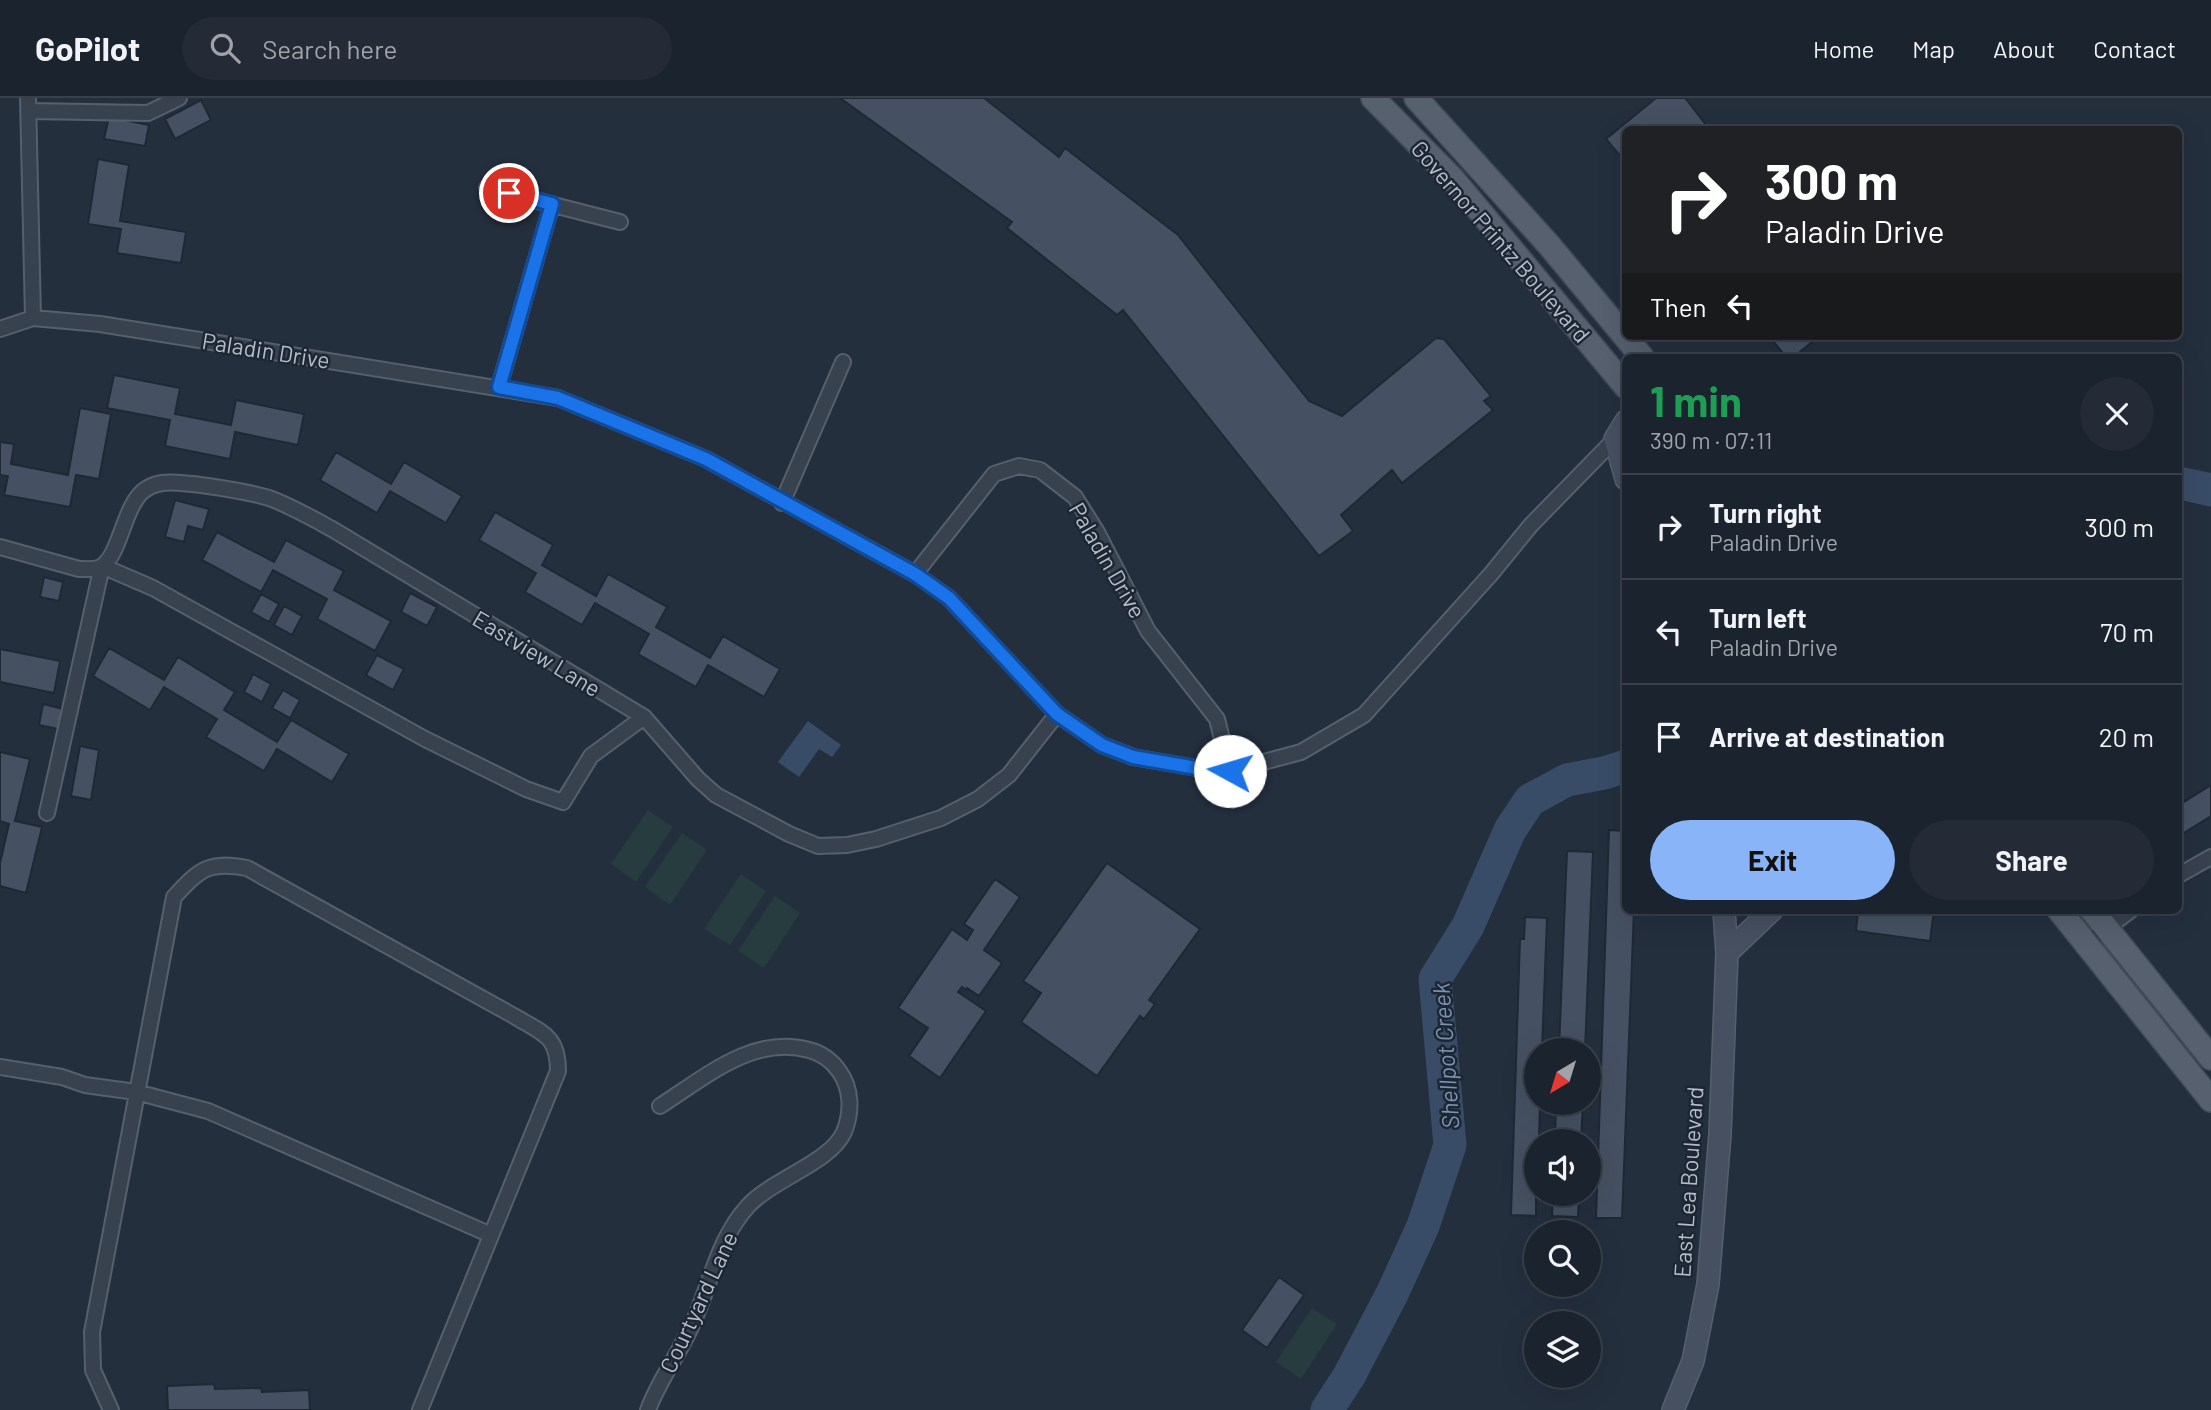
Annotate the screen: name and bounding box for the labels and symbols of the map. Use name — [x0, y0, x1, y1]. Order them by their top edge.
street label: Governor Printz Boulevard — [1406, 134, 1596, 348]
pin — [479, 163, 539, 223]
street label: Paladin Drive — [200, 326, 332, 374]
street label: Paladin Drive — [1064, 497, 1152, 623]
street label: Eastview Lane — [468, 604, 606, 702]
position arrow — [1193, 734, 1267, 808]
water label: Shellpot Creek — [1425, 982, 1465, 1130]
north arrow — [1524, 1038, 1601, 1115]
street label: East Lea Boulevard — [1667, 1086, 1709, 1278]
street label: Courtyard Lane — [653, 1227, 743, 1377]

